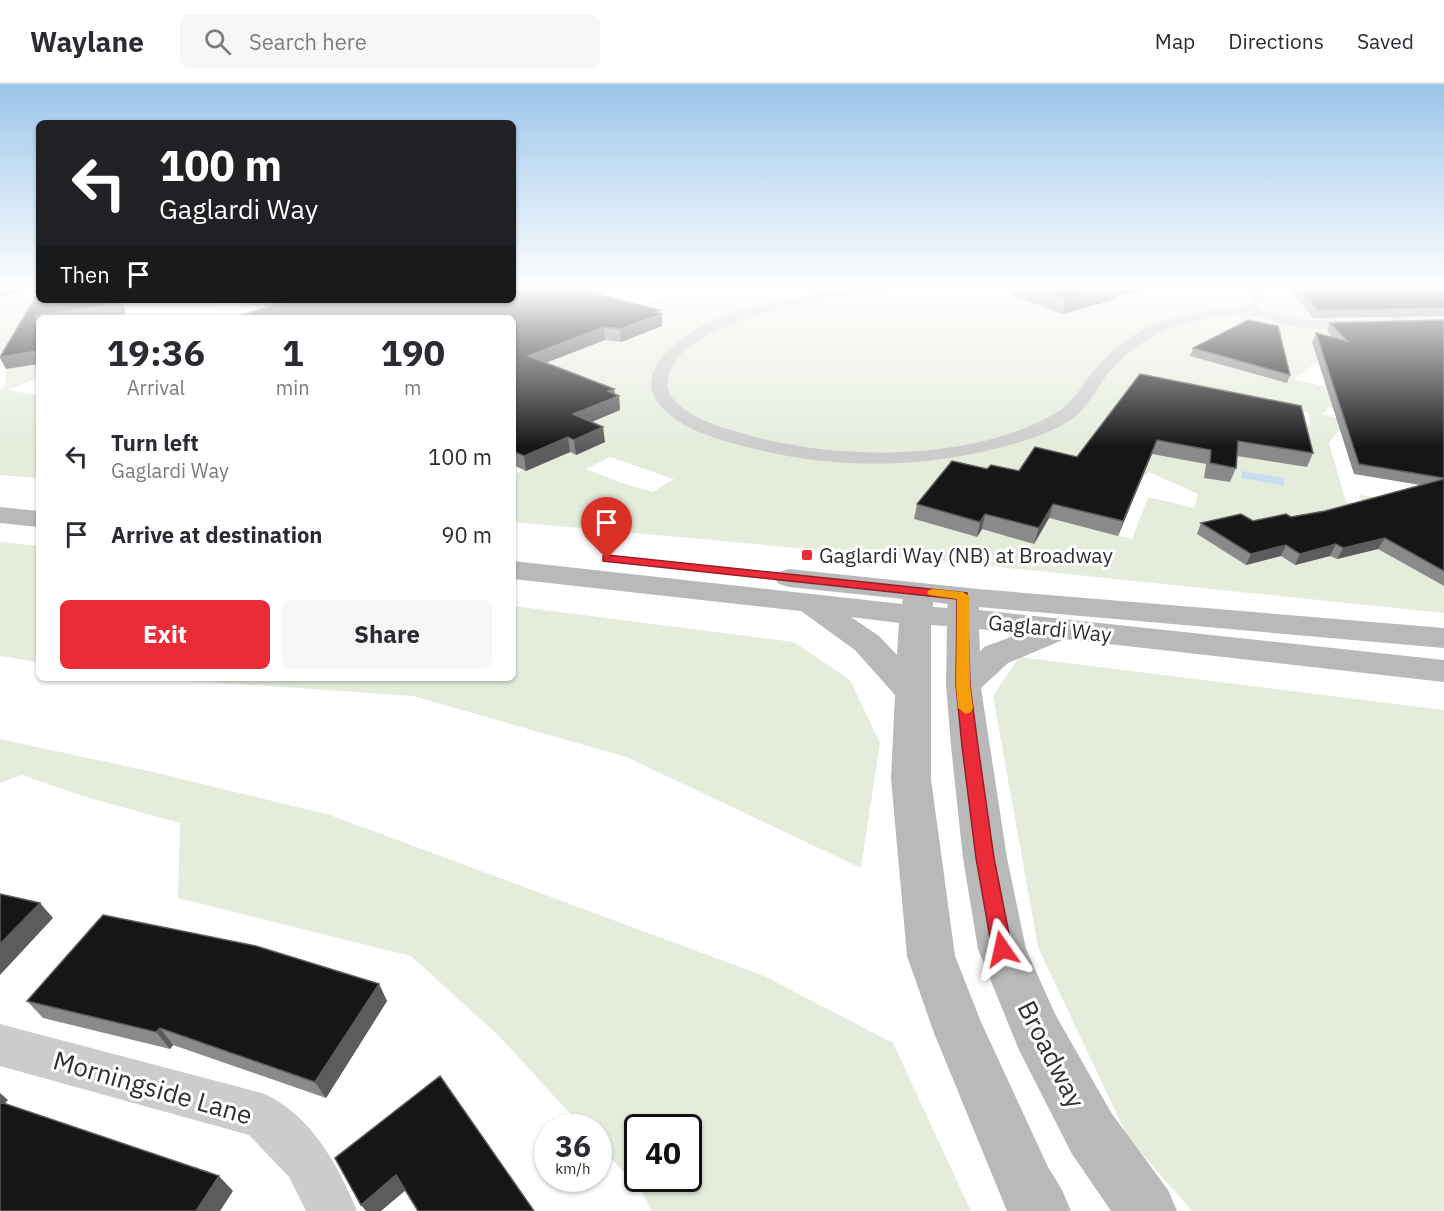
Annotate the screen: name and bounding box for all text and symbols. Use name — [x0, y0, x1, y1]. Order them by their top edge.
search box — [180, 14, 600, 68]
text: Waylane — [30, 23, 144, 60]
icon: search — [201, 25, 234, 58]
text: Search here — [249, 27, 367, 56]
text: Map — [1155, 27, 1195, 55]
text: Directions — [1228, 27, 1324, 55]
text: Saved — [1357, 27, 1414, 55]
text: 100 m — [159, 138, 282, 193]
icon: left — [60, 144, 138, 222]
text: Gaglardi Way — [159, 191, 318, 226]
icon: arrive — [122, 258, 155, 291]
text: Then — [60, 260, 110, 289]
text: 19:36 — [107, 329, 205, 376]
text: 1 — [282, 329, 304, 376]
text: 190 — [380, 329, 445, 376]
text: Arrival — [127, 374, 185, 401]
text: min — [276, 374, 310, 401]
text: m — [404, 374, 422, 401]
text: Turn left — [111, 428, 199, 457]
icon: left — [60, 440, 93, 473]
text: 100 m — [428, 442, 492, 471]
text: Gaglardi Way — [111, 457, 229, 484]
pin — [581, 497, 632, 559]
icon: arrive — [590, 506, 623, 539]
icon: arrive — [60, 518, 93, 551]
text: Arrive at destination — [111, 520, 322, 549]
text: 90 m — [441, 520, 492, 549]
place label: Gaglardi Way (NB) at Broadway — [819, 541, 1113, 569]
marker: Gaglardi Way (NB) at Broadway — [800, 548, 814, 562]
button: Exit — [60, 600, 270, 669]
button: Share — [282, 600, 492, 669]
street label: Gaglardi Way — [987, 608, 1114, 648]
position arrow — [970, 917, 1034, 981]
street label: Broadway — [1010, 994, 1094, 1114]
street label: Morningside Lane — [50, 1042, 256, 1132]
speed limit sign: 40 — [624, 1114, 702, 1192]
text: 36 — [555, 1126, 591, 1165]
text: km/h — [555, 1159, 591, 1178]

